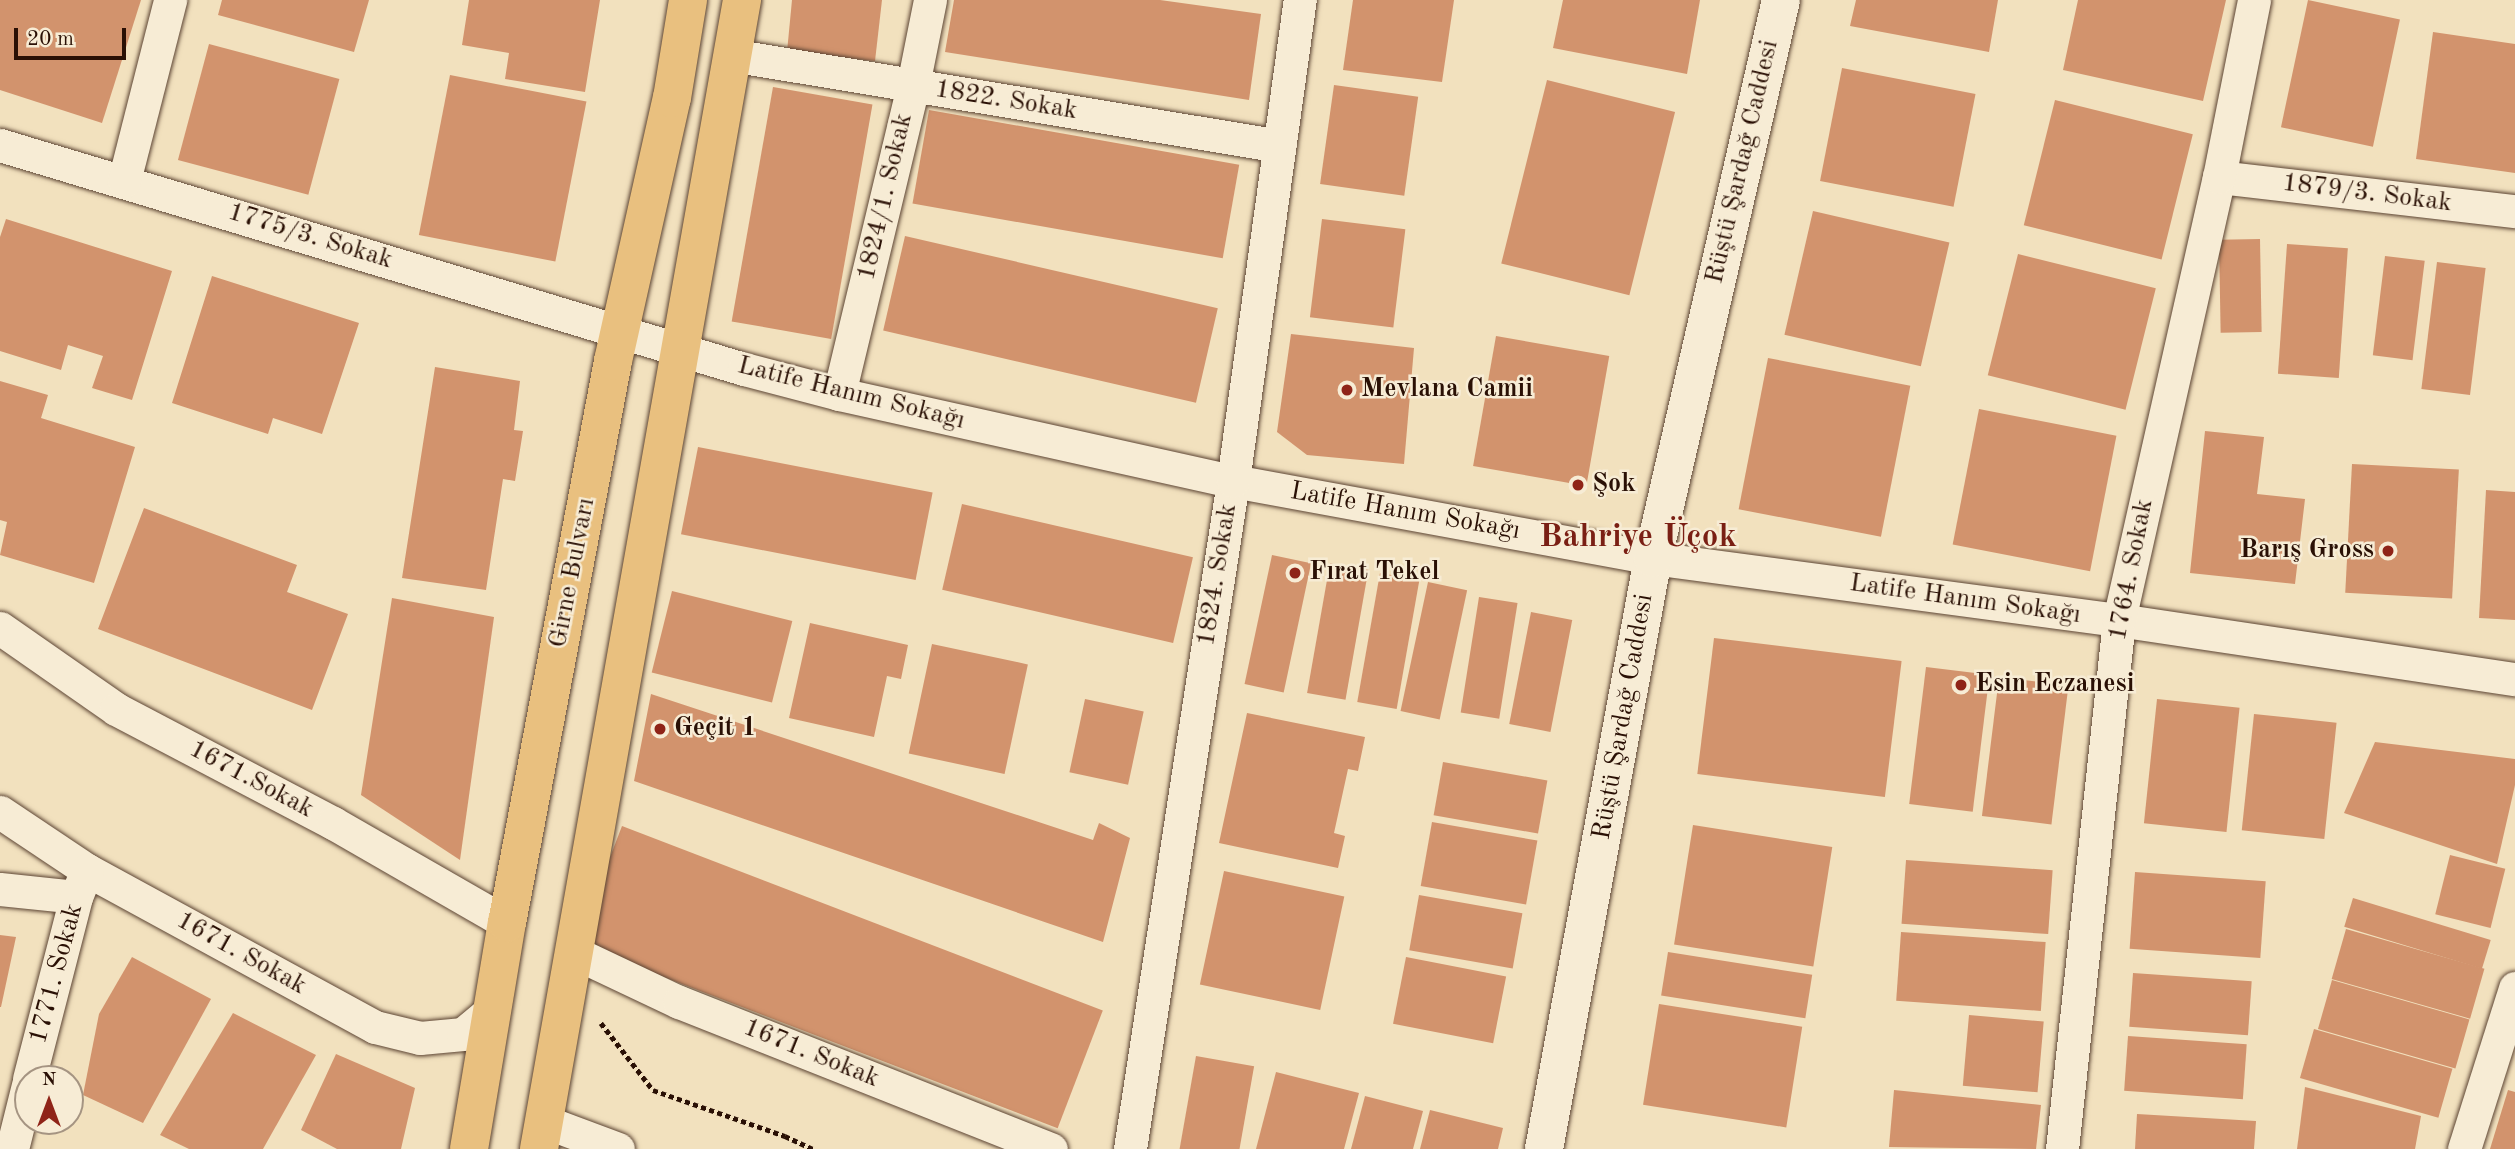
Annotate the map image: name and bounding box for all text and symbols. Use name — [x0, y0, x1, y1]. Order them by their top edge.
scale bar — [18, 14, 130, 58]
text: 20 m — [27, 29, 74, 50]
street label: Rüştü Şardağ Caddesi — [1700, 37, 1786, 287]
street label: 1822. Sokak — [933, 74, 1079, 128]
street label: 1824/1. Sokak — [852, 110, 920, 284]
street label: 1879/3. Sokak — [2280, 168, 2454, 220]
street label: 1775/3. Sokak — [224, 197, 396, 277]
street label: Latife Hanım Sokağı — [734, 351, 968, 437]
place label: Mevlana Camii — [1361, 374, 1533, 406]
marker: Mevlana Camii — [1339, 382, 1355, 398]
place label: Şok — [1592, 469, 1636, 501]
street label: Latife Hanım Sokağı — [1288, 476, 1522, 548]
marker: Şok — [1570, 477, 1586, 493]
street label: Girne Bulvarı — [543, 495, 603, 651]
street label: 1764. Sokak — [2103, 496, 2161, 644]
street label: 1824. Sokak — [1191, 502, 1245, 648]
district label: Bahriye Üçok — [1539, 518, 1737, 558]
place label: Barış Gross — [2239, 535, 2374, 567]
marker: Barış Gross — [2380, 543, 2396, 559]
place label: Fırat Tekel — [1309, 557, 1439, 589]
marker: Fırat Tekel — [1287, 565, 1303, 581]
street label: Latife Hanım Sokağı — [1847, 568, 2083, 632]
street label: Rüştü Şardağ Caddesi — [1587, 592, 1661, 842]
place label: Esin Eczanesi — [1975, 669, 2134, 701]
marker: Esin Eczanesi — [1953, 677, 1969, 693]
place label: Geçit 1 — [674, 713, 757, 745]
marker: Geçit 1 — [652, 721, 668, 737]
street label: 1671.Sokak — [183, 734, 319, 826]
street label: 1771. Sokak — [23, 901, 91, 1047]
street label: 1671. Sokak — [171, 906, 311, 1002]
street label: 1671. Sokak — [739, 1013, 883, 1095]
north arrow — [14, 1065, 84, 1135]
text: N — [42, 1071, 56, 1090]

